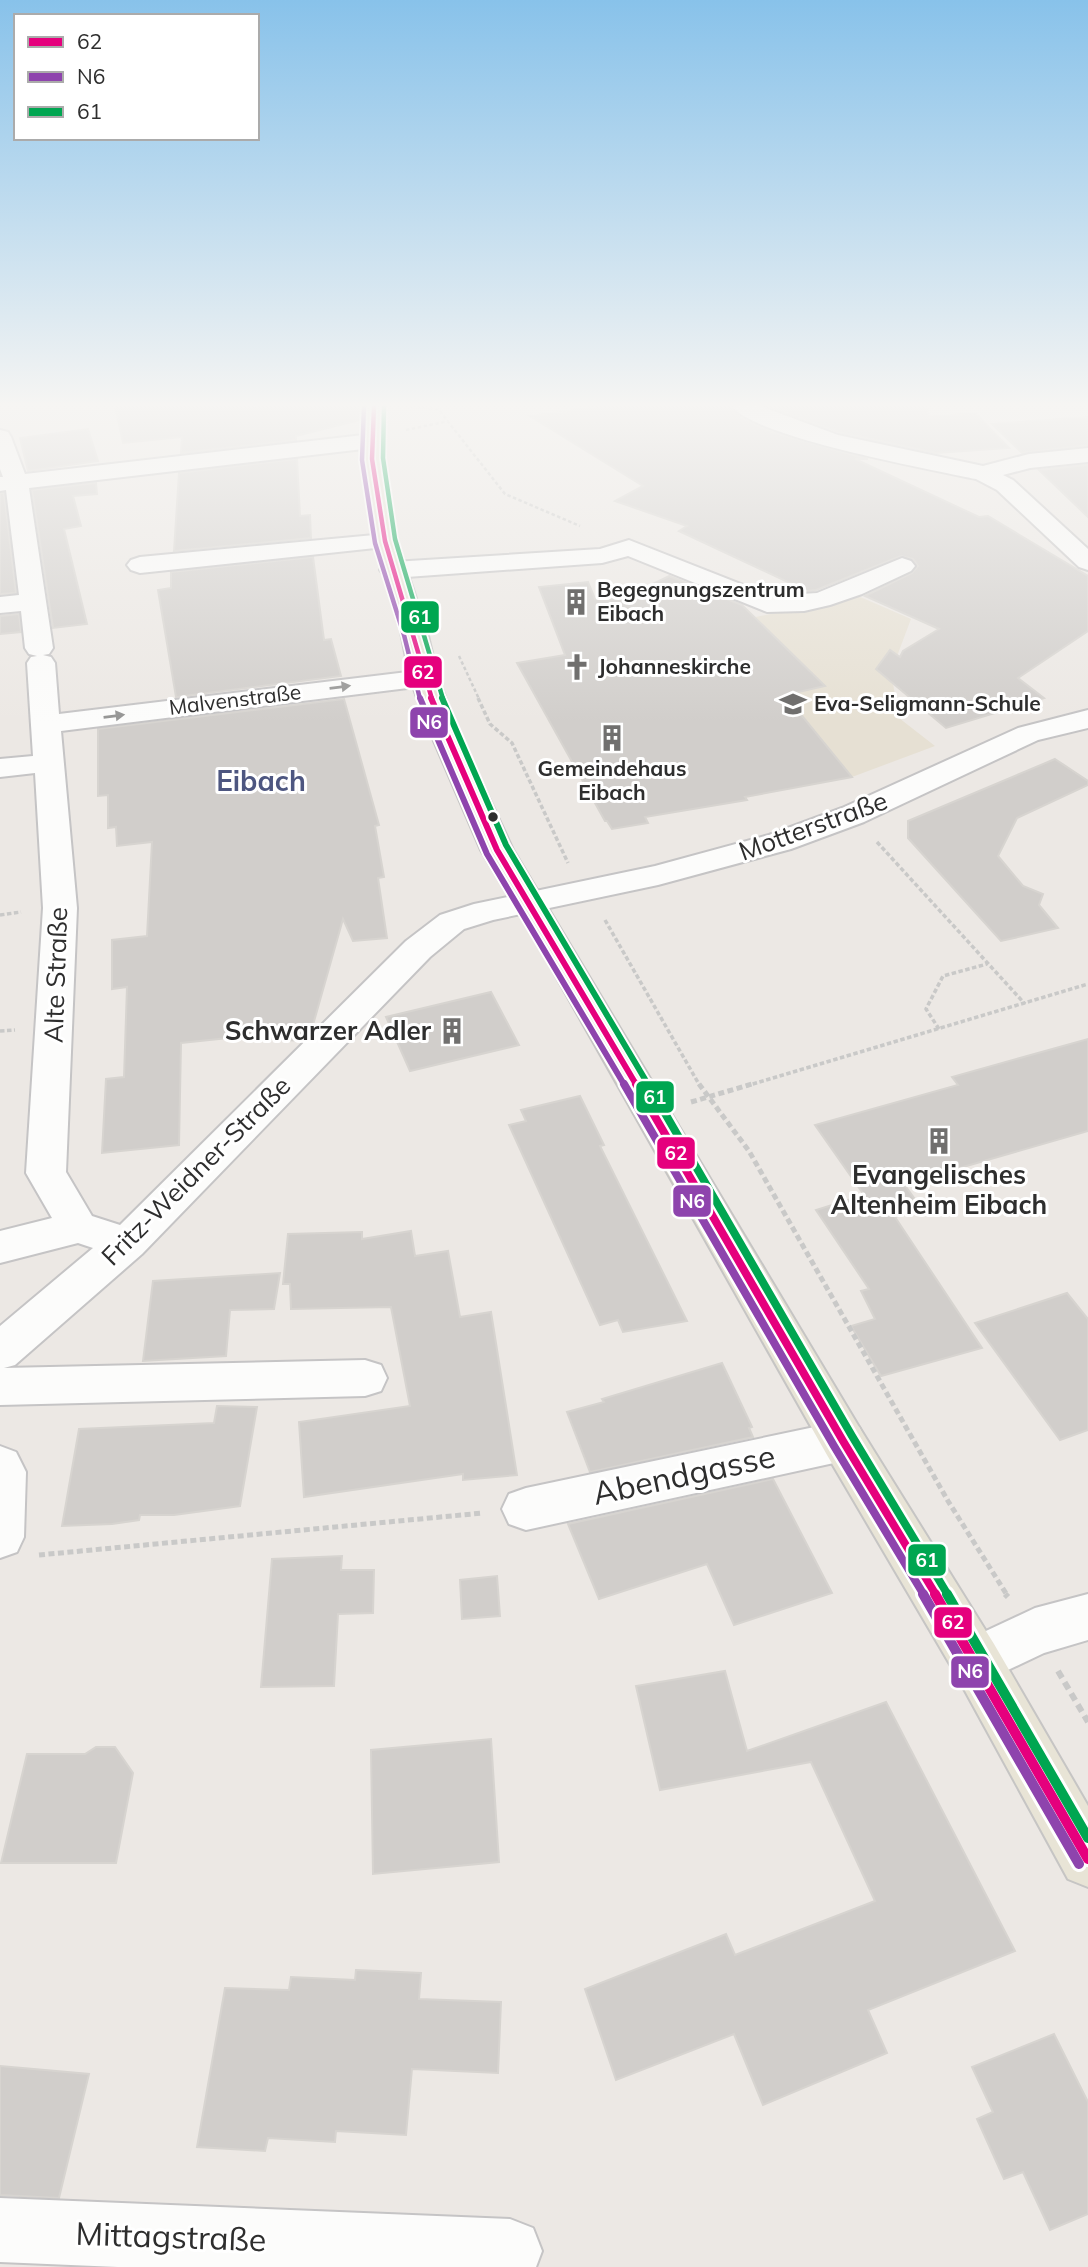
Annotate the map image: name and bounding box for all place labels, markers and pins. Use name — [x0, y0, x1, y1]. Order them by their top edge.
place label: Begegnungszentrum Eibach — [597, 576, 805, 626]
building icon: Begegnungszentrum Eibach — [561, 587, 591, 617]
church icon: Johanneskirche — [562, 652, 592, 682]
place label: Johanneskirche — [598, 653, 751, 679]
school or university icon: Eva-Seligmann-Schule — [778, 689, 808, 719]
place label: Eva-Seligmann-Schule — [814, 690, 1041, 716]
building icon: Gemeindehaus Eibach — [597, 723, 627, 753]
place label: Gemeindehaus Eibach — [538, 755, 686, 805]
unlabelled marker — [486, 810, 500, 824]
place label: Schwarzer Adler — [225, 1014, 432, 1047]
building icon: Schwarzer Adler — [437, 1016, 467, 1046]
building icon: Evangelisches Altenheim Eibach — [924, 1126, 954, 1156]
place label: Evangelisches Altenheim Eibach — [831, 1158, 1047, 1221]

